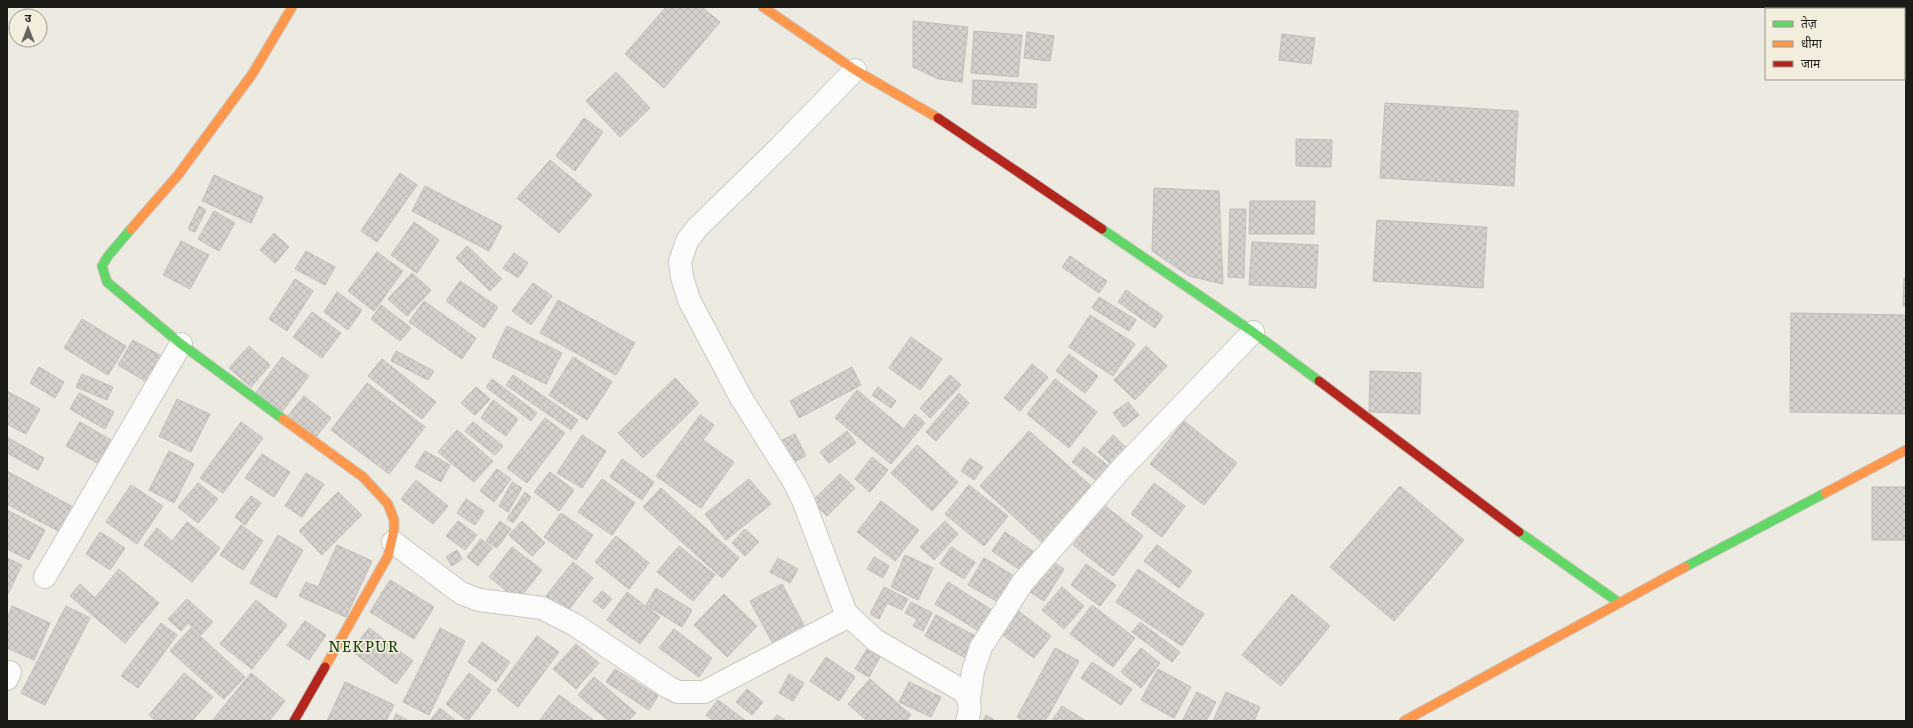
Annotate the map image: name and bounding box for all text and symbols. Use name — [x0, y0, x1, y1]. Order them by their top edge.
north arrow — [8, 8, 48, 48]
legend — [1765, 8, 1905, 80]
text: उ — [25, 9, 32, 25]
text: तेज़ — [1801, 14, 1818, 32]
text: धीमा — [1801, 34, 1823, 52]
text: जाम — [1801, 54, 1821, 72]
district label: NEKPUR — [328, 634, 400, 657]

